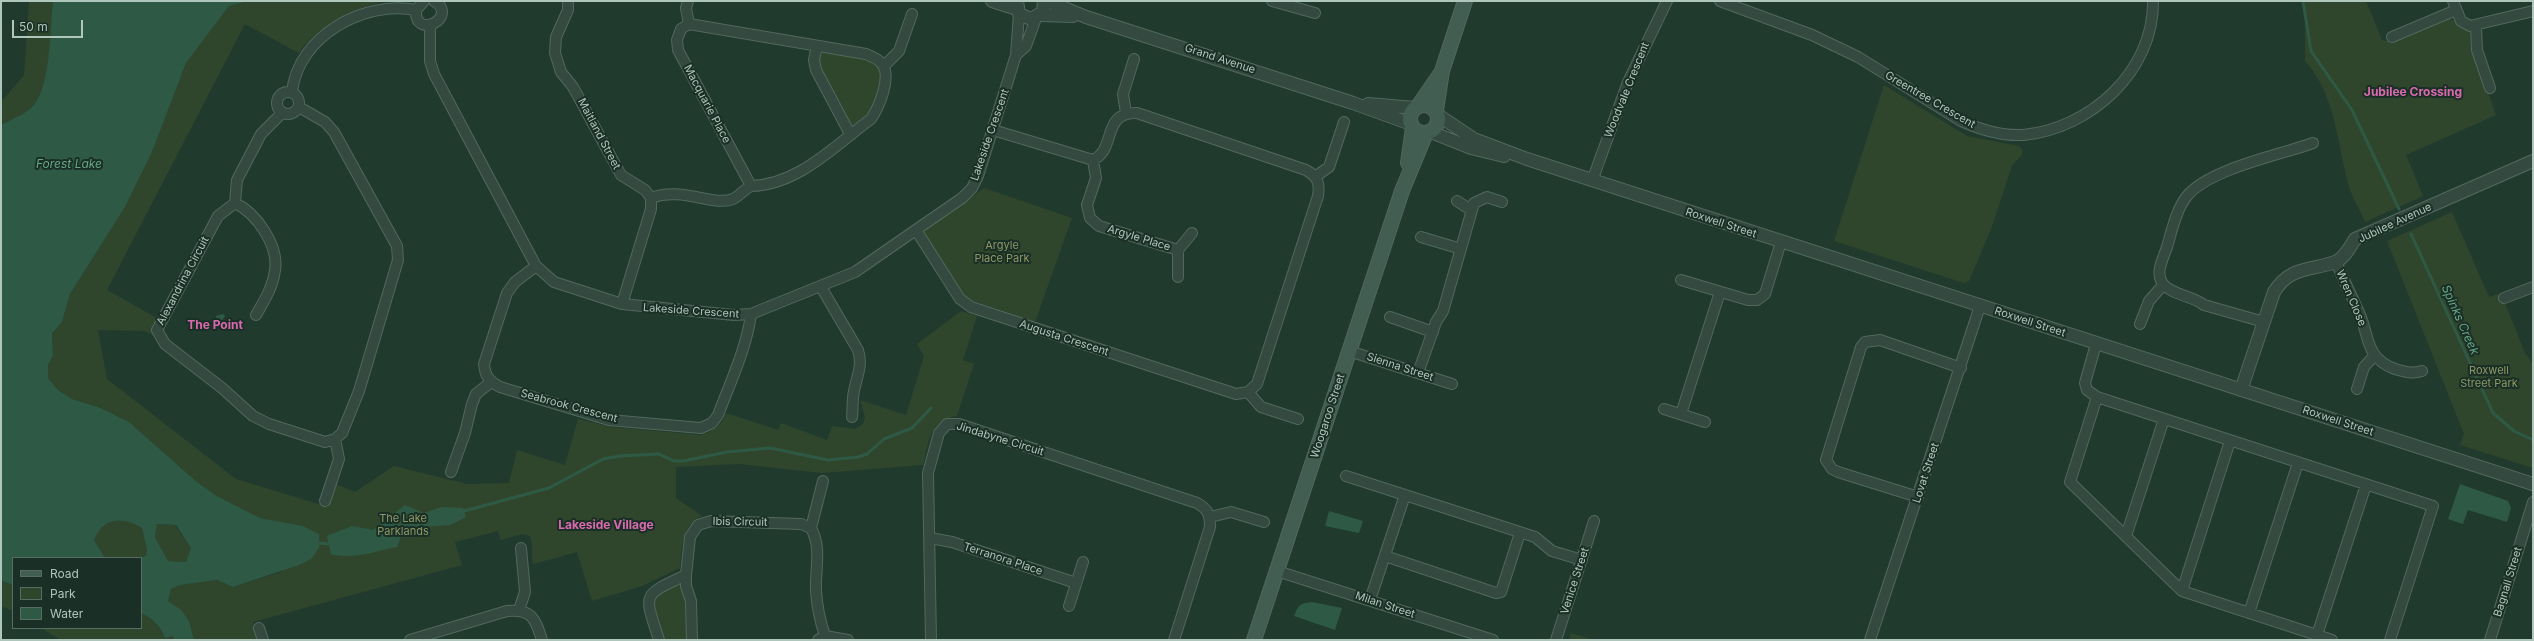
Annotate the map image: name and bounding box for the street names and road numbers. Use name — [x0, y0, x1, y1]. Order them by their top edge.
street label: Woodvale Crescent — [1602, 40, 1652, 140]
street label: Grand Avenue — [1183, 41, 1257, 77]
street label: Macquarie Place — [681, 63, 733, 145]
street label: Greentree Crescent — [1883, 69, 1977, 131]
street label: Lakeside Crescent — [968, 87, 1012, 183]
street label: Maitland Street — [575, 96, 623, 172]
street label: Jubilee Avenue — [2356, 200, 2434, 246]
street label: Roxwell Street — [1684, 205, 1758, 241]
street label: Argyle Place — [1106, 222, 1172, 254]
street label: Alexandrina Circuit — [154, 235, 212, 327]
street label: Wren Close — [2333, 268, 2369, 328]
street label: Lakeside Crescent — [642, 301, 740, 321]
street label: Roxwell Street — [1993, 304, 2067, 340]
street label: Augusta Crescent — [1018, 317, 1110, 359]
street label: Sienna Street — [1365, 350, 1435, 384]
street label: Woogaroo Street — [1308, 372, 1348, 460]
street label: Seabrook Crescent — [519, 387, 619, 425]
street label: Roxwell Street — [2301, 403, 2375, 439]
street label: Jindabyne Circuit — [955, 419, 1045, 459]
street label: Lovat Street — [1910, 441, 1942, 505]
street label: Ibis Circuit — [712, 515, 768, 529]
street label: Terranora Place — [962, 540, 1044, 578]
street label: Venice Street — [1558, 546, 1592, 616]
street label: Bagnall Street — [2491, 546, 2525, 618]
street label: Milan Street — [1353, 589, 1417, 621]

